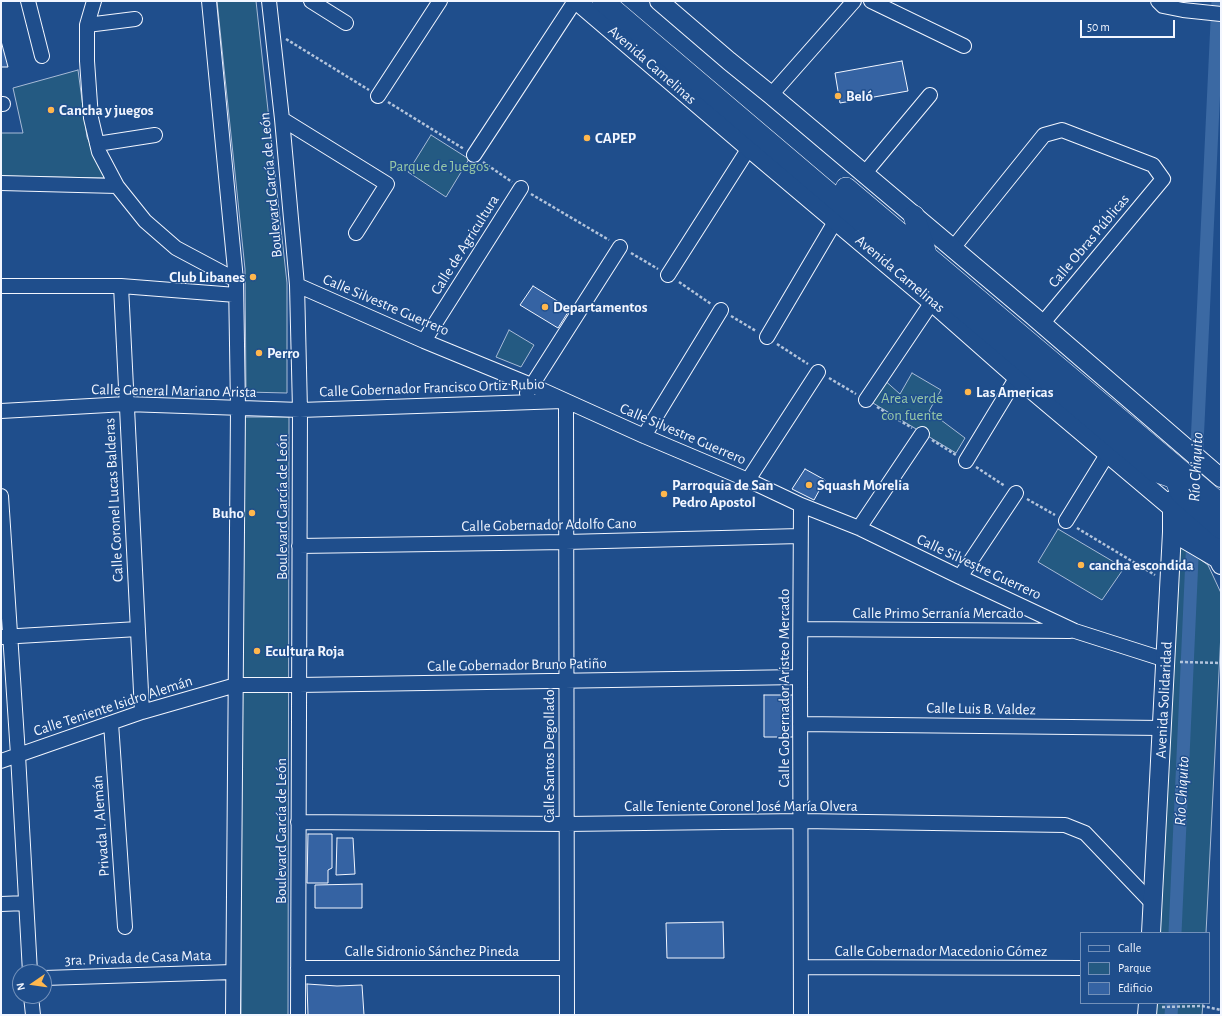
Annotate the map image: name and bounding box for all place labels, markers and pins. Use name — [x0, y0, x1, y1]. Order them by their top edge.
place label: Beló — [846, 87, 873, 105]
marker: Beló — [833, 91, 843, 101]
place label: Cancha y juegos — [59, 101, 154, 119]
marker: Cancha y juegos — [46, 105, 56, 115]
place label: CAPEP — [595, 129, 636, 147]
marker: CAPEP — [582, 133, 592, 143]
place label: Club Libanes — [169, 268, 245, 286]
marker: Club Libanes — [248, 272, 258, 282]
place label: Departamentos — [553, 298, 647, 316]
marker: Departamentos — [540, 302, 550, 312]
place label: Perro — [267, 344, 300, 362]
marker: Perro — [254, 348, 264, 358]
place label: Las Americas — [976, 383, 1054, 401]
marker: Las Americas — [963, 387, 973, 397]
place label: Parroquia de San Pedro Apostol — [672, 476, 773, 511]
place label: Squash Morelia — [817, 476, 909, 494]
marker: Squash Morelia — [804, 480, 814, 490]
marker: Parroquia de San Pedro Apostol — [659, 489, 669, 499]
place label: Buho — [212, 504, 244, 522]
marker: Buho — [247, 508, 257, 518]
place label: cancha escondida — [1089, 556, 1194, 574]
marker: cancha escondida — [1076, 560, 1086, 570]
place label: Ecultura Roja — [265, 642, 345, 660]
marker: Ecultura Roja — [252, 646, 262, 656]

